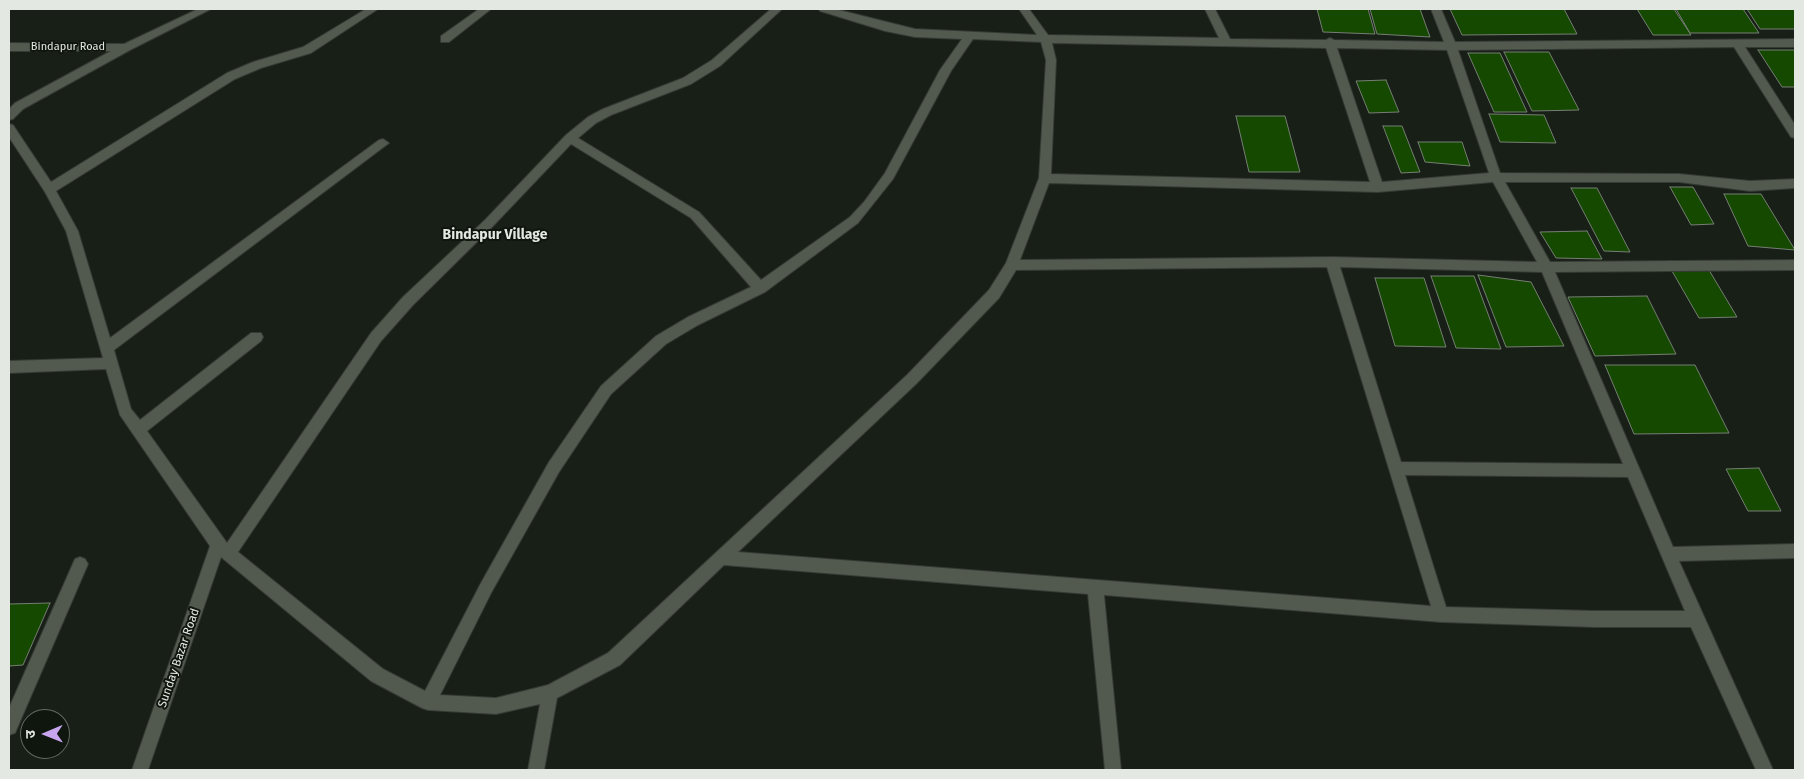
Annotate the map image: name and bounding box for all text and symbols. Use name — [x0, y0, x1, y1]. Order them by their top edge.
street label: Bindapur Road — [31, 40, 105, 54]
district label: Bindapur Village — [443, 227, 547, 243]
street label: Sunday Bazar Road — [155, 606, 203, 710]
north arrow — [20, 709, 70, 759]
text: उ — [22, 730, 39, 739]

